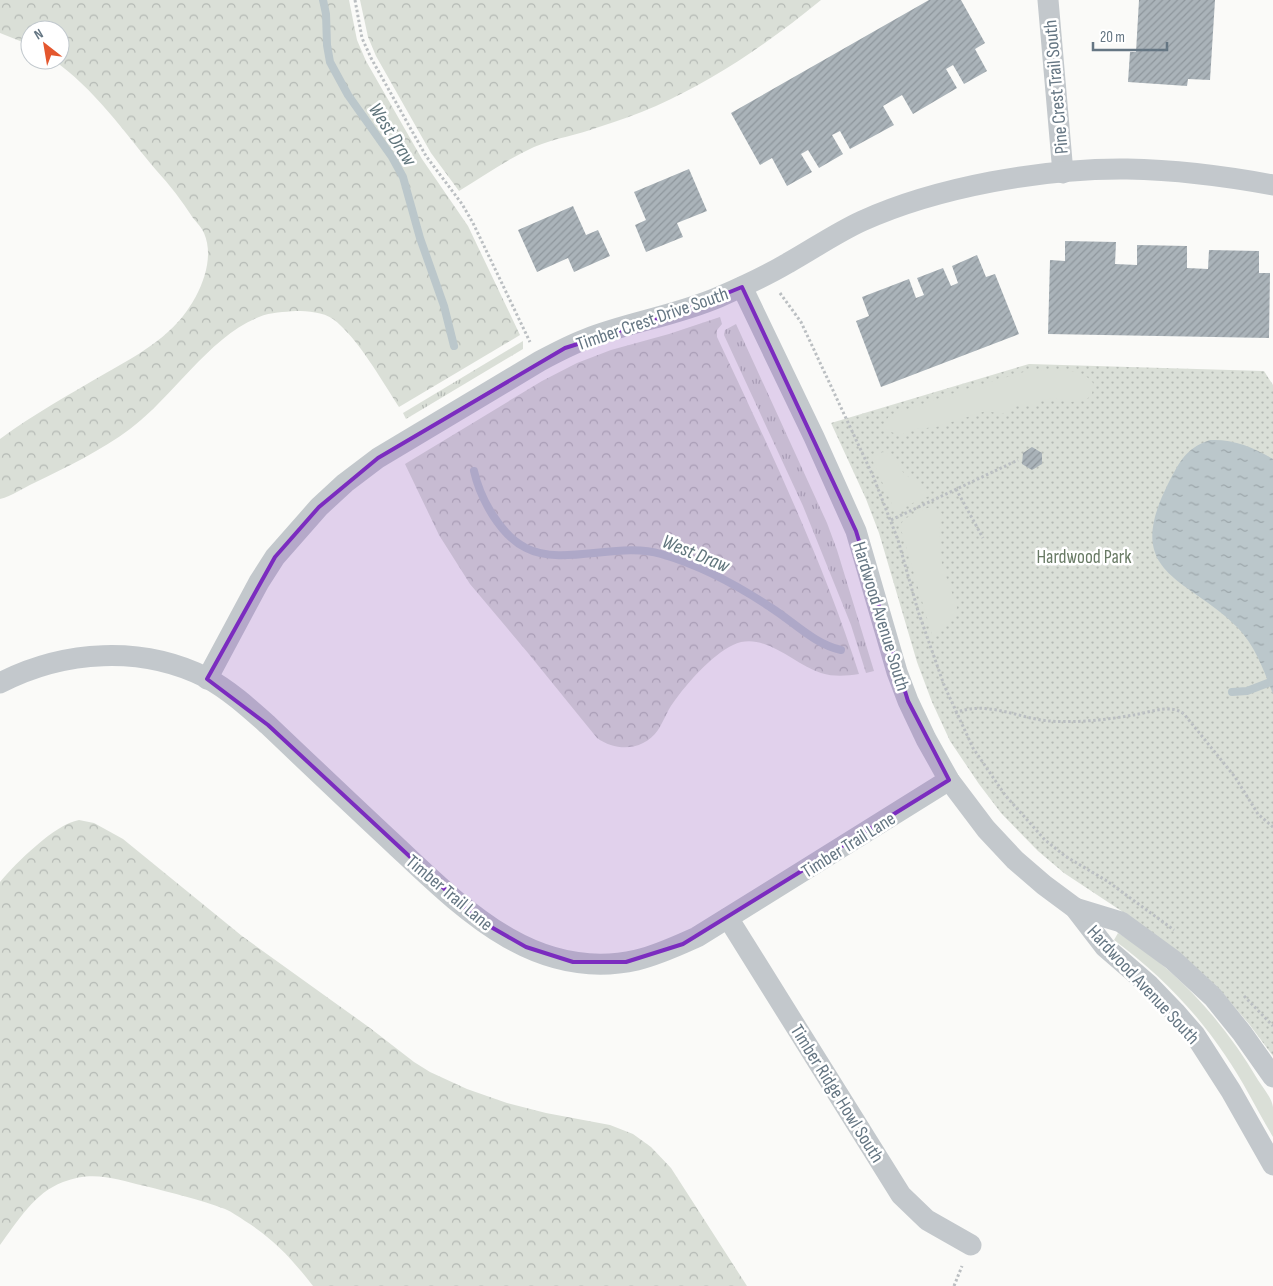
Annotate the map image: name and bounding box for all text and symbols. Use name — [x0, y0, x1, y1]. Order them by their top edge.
street label: Pine Crest Trail South — [1039, 19, 1074, 155]
north arrow — [20, 20, 70, 70]
scale bar — [1093, 20, 1167, 52]
text: N — [31, 25, 46, 43]
text: 20 m — [1100, 28, 1125, 47]
water label: West Draw — [363, 98, 422, 171]
street label: Timber Crest Drive South — [574, 283, 731, 356]
water label: West Draw — [658, 530, 734, 579]
street label: Hardwood Avenue South — [847, 539, 914, 694]
park label: Hardwood Park — [1036, 546, 1132, 569]
street label: Timber Trail Lane — [798, 807, 900, 883]
street label: Timber Trail Lane — [401, 850, 497, 936]
street label: Hardwood Avenue South — [1082, 921, 1204, 1049]
street label: Timber Ridge Howl South — [785, 1021, 888, 1167]

